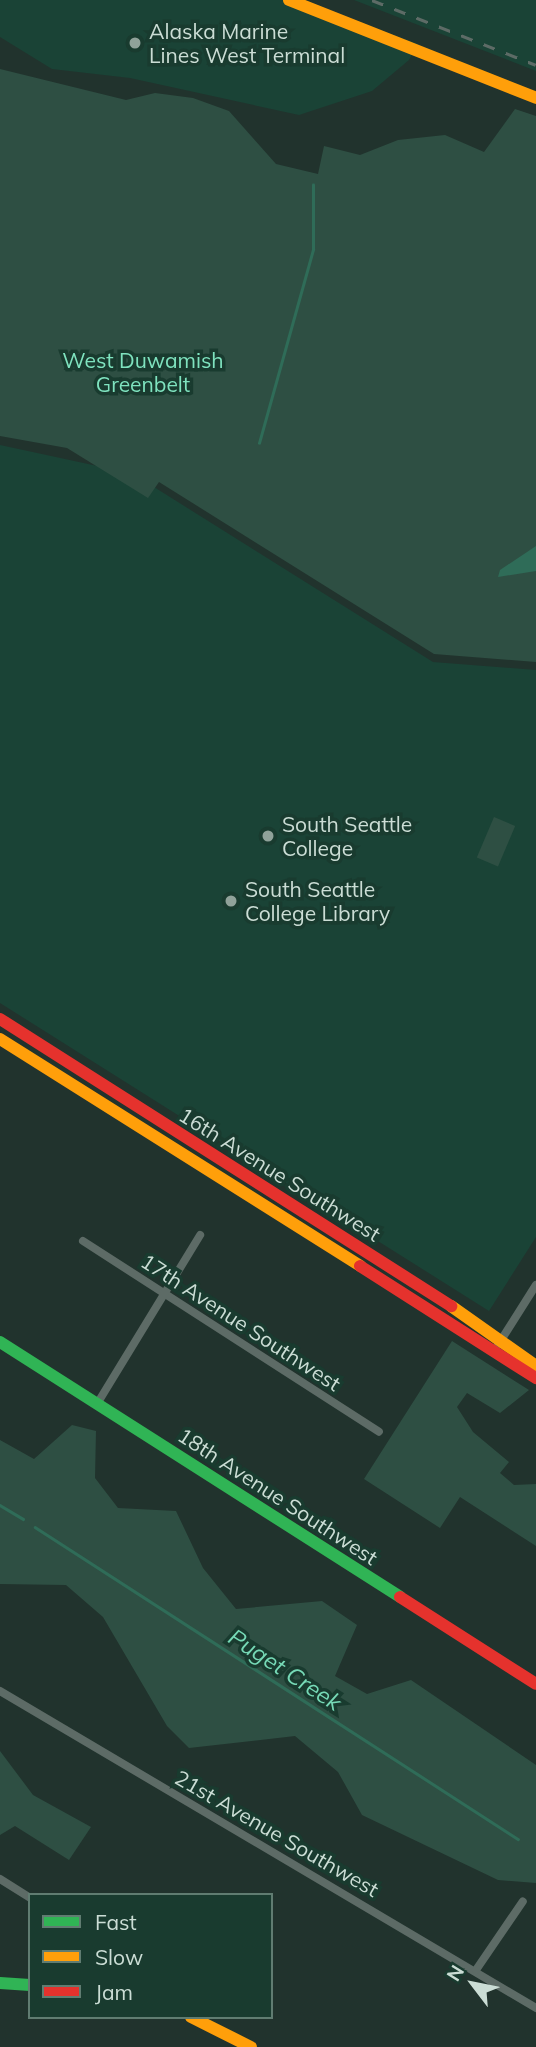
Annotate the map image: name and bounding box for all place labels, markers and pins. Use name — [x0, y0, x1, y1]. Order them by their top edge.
place label: Alaska Marine Lines West Terminal — [149, 18, 345, 68]
marker: Alaska Marine Lines West Terminal — [127, 35, 143, 51]
place label: South Seattle College — [282, 811, 412, 861]
marker: South Seattle College — [260, 828, 276, 844]
place label: South Seattle College Library — [245, 876, 390, 926]
marker: South Seattle College Library — [223, 893, 239, 909]

